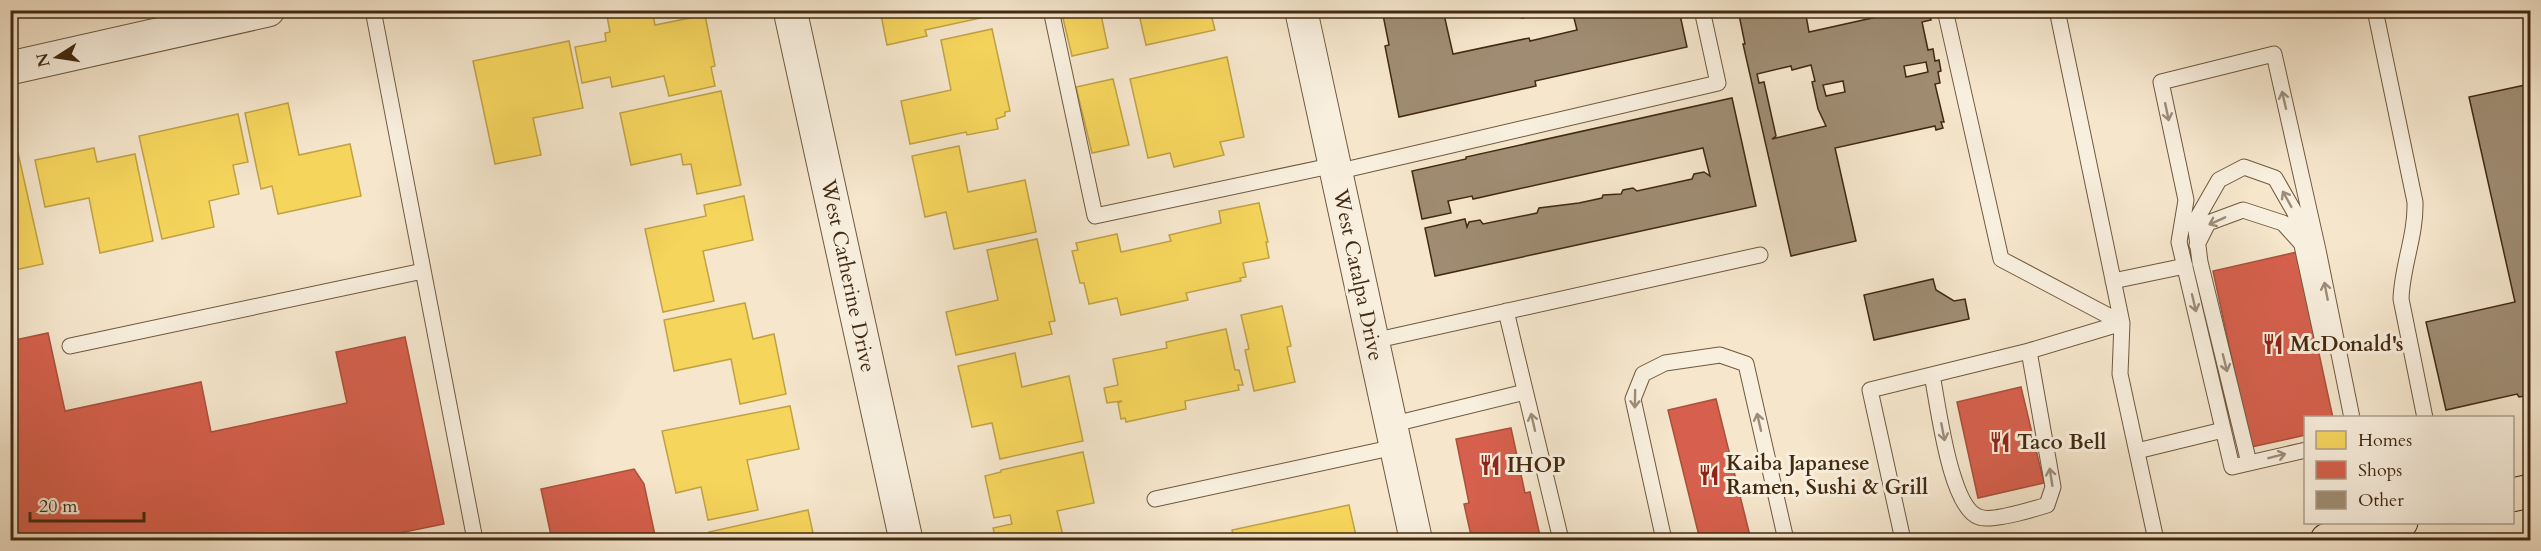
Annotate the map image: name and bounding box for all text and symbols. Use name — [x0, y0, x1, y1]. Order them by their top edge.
north arrow — [27, 27, 87, 87]
text: N — [31, 51, 56, 69]
one-way arrow — [2278, 91, 2290, 110]
one-way arrow — [2162, 103, 2174, 122]
street label: West Catherine Drive — [813, 176, 883, 375]
street label: West Catalpa Drive — [1325, 185, 1390, 364]
one-way arrow — [2281, 191, 2293, 208]
one-way arrow — [2208, 215, 2226, 227]
one-way arrow — [2320, 282, 2331, 301]
one-way arrow — [2188, 294, 2200, 313]
place label: McDonald's — [2290, 330, 2404, 359]
restaurant icon: McDonald's — [2261, 332, 2285, 356]
one-way arrow — [2219, 353, 2231, 372]
one-way arrow — [1629, 389, 1641, 409]
one-way arrow — [1526, 413, 1538, 432]
one-way arrow — [1753, 413, 1764, 432]
legend — [2304, 416, 2514, 524]
one-way arrow — [1938, 422, 1949, 442]
place label: Taco Bell — [2017, 428, 2106, 457]
text: Homes — [2358, 428, 2412, 453]
restaurant icon: Taco Bell — [1988, 430, 2012, 454]
place label: Kaiba Japanese Ramen, Sushi & Grill — [1726, 449, 1928, 502]
one-way arrow — [2267, 450, 2286, 462]
place label: IHOP — [1507, 451, 1566, 480]
restaurant icon: IHOP — [1478, 453, 1502, 477]
text: Shops — [2358, 458, 2402, 483]
restaurant icon: Kaiba Japanese Ramen, Sushi & Grill — [1697, 463, 1721, 487]
one-way arrow — [2045, 468, 2056, 487]
scale bar — [30, 485, 144, 523]
text: Other — [2358, 488, 2404, 513]
text: 20 m — [39, 494, 78, 519]

